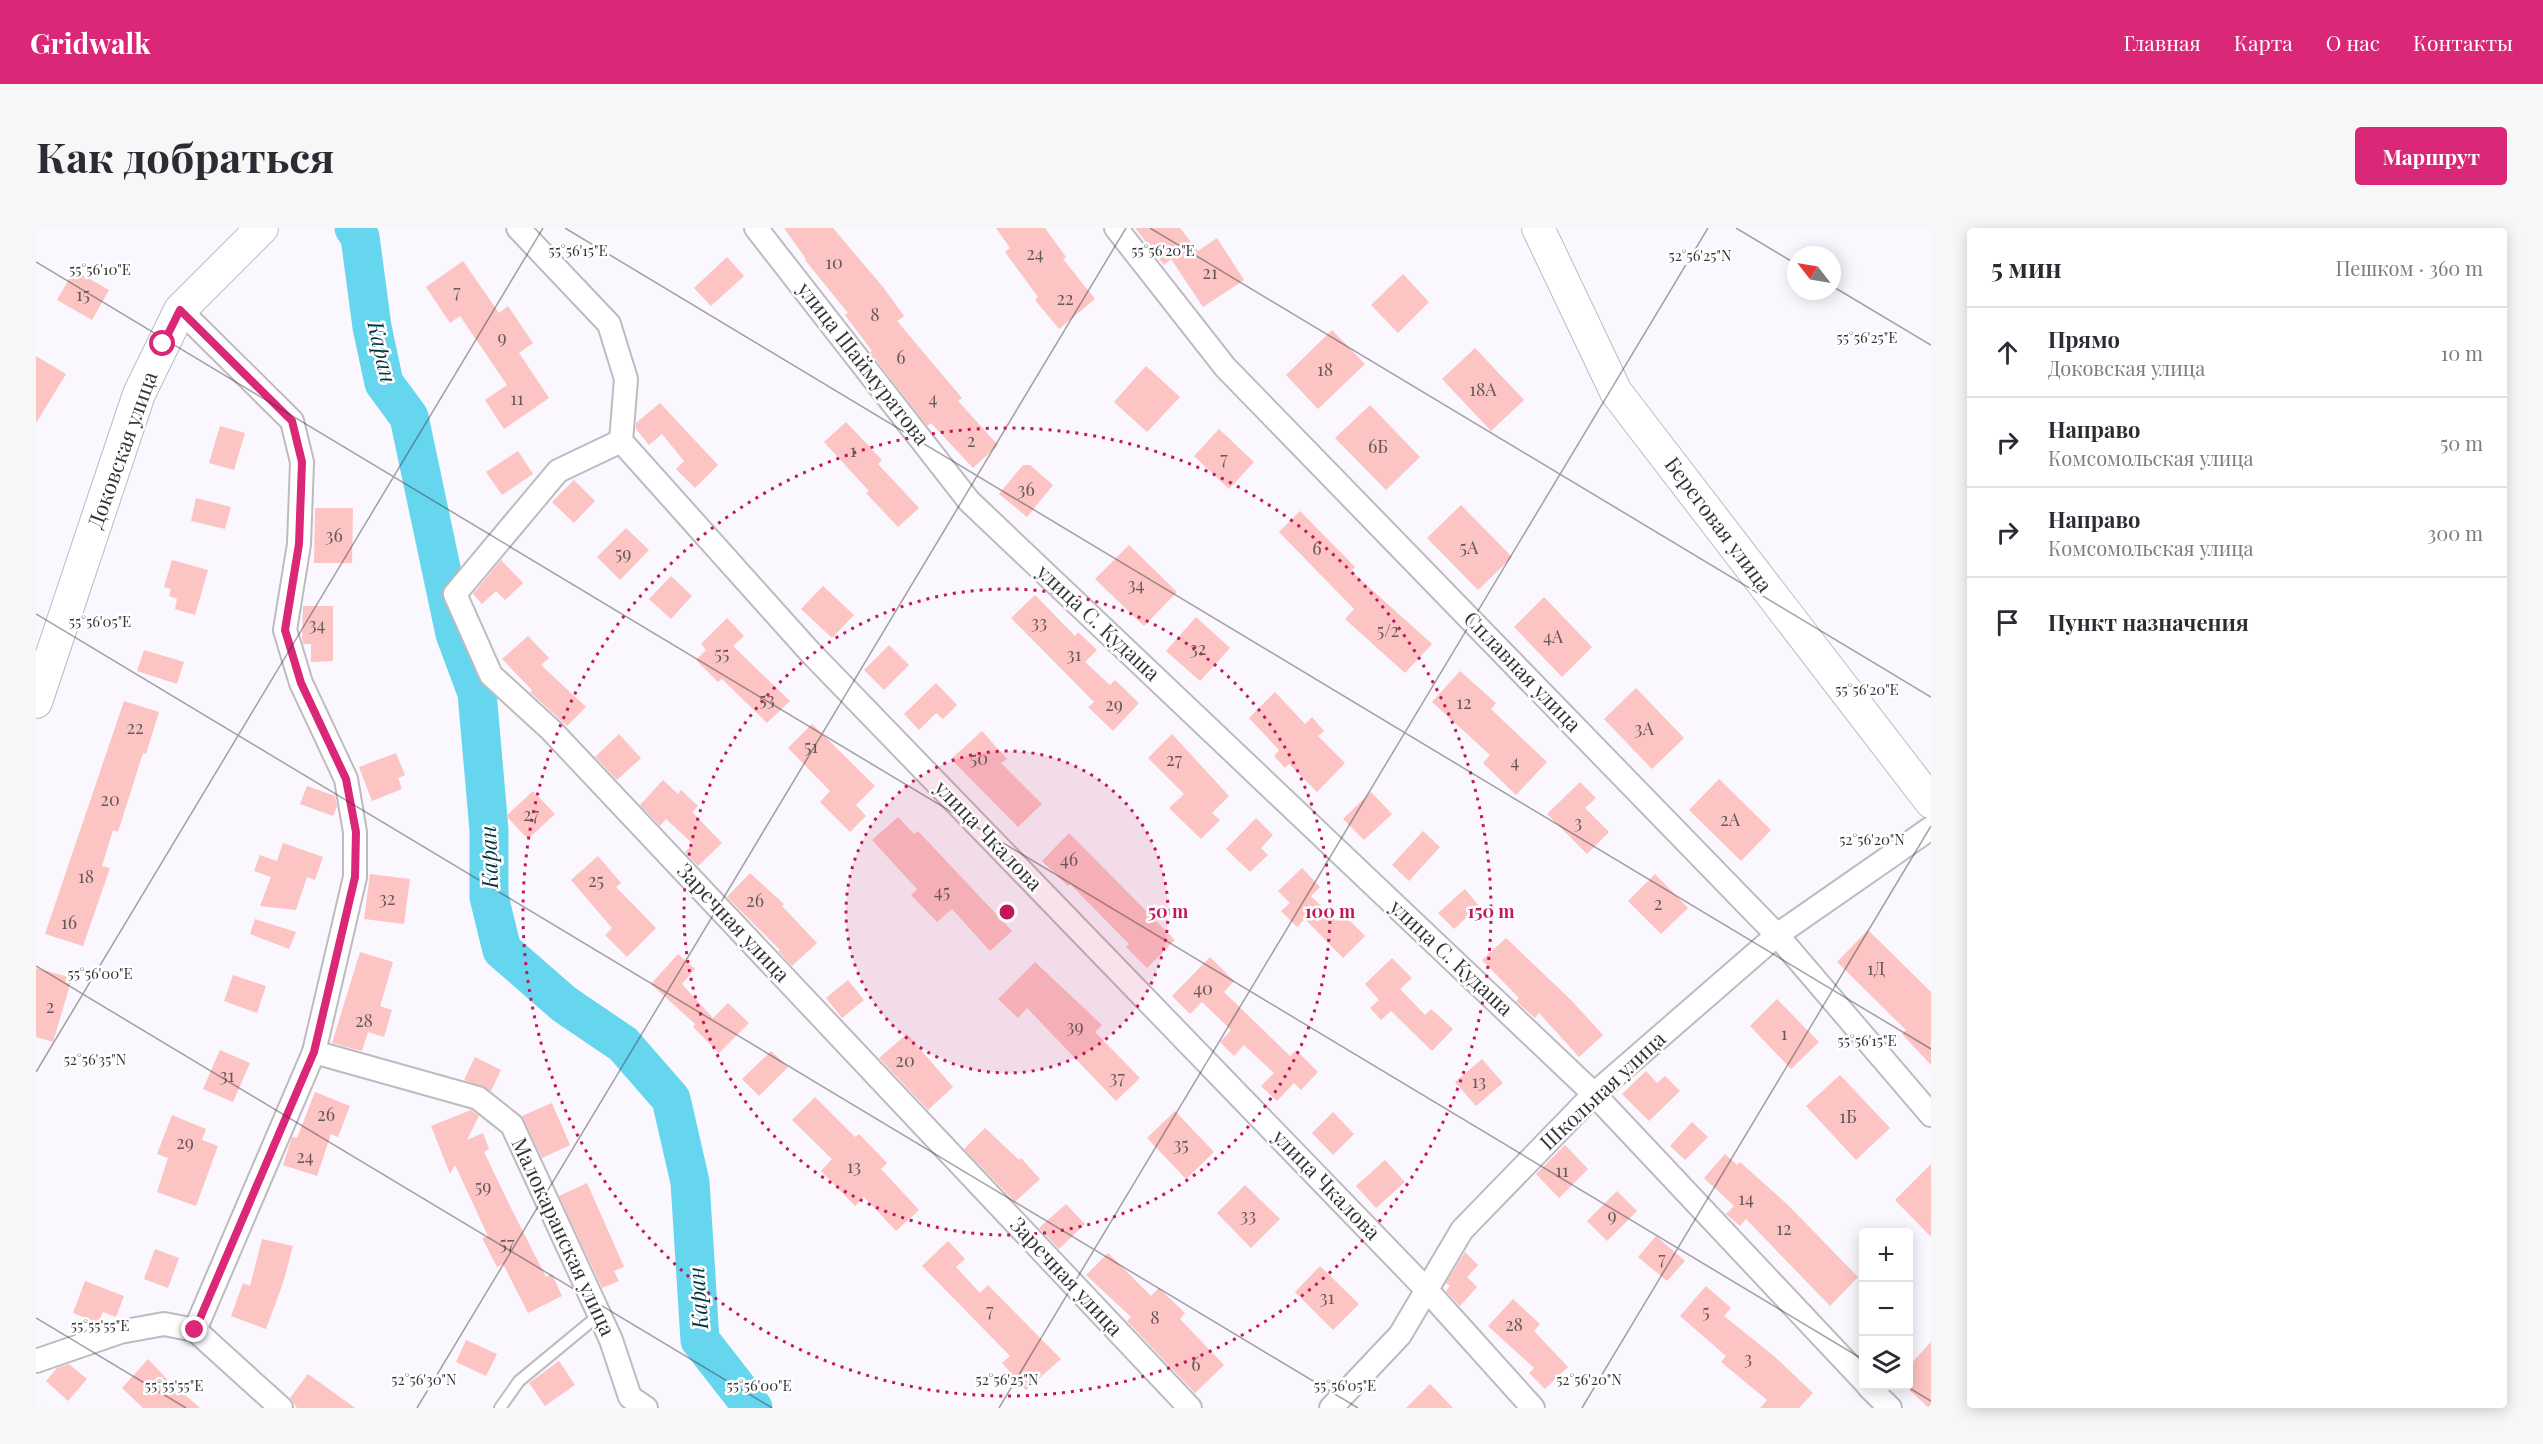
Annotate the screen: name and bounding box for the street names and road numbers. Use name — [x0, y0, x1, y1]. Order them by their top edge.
street label: улица Шаймуратова — [791, 275, 937, 451]
street label: Доковская улица — [80, 367, 163, 532]
street label: Береговая улица — [1660, 451, 1780, 597]
street label: улица С. Кудаша — [1031, 556, 1167, 686]
street label: Сплавная улица — [1459, 604, 1589, 737]
street label: улица Чкалова — [929, 772, 1050, 896]
street label: Заречная улица — [672, 856, 797, 988]
street label: улица С. Кудаша — [1384, 891, 1520, 1021]
street label: Школьная улица — [1533, 1024, 1671, 1155]
street label: улица Чкалова — [1267, 1121, 1388, 1245]
street label: Малокаранская улица — [507, 1132, 623, 1340]
street label: Заречная улица — [1005, 1210, 1130, 1342]

